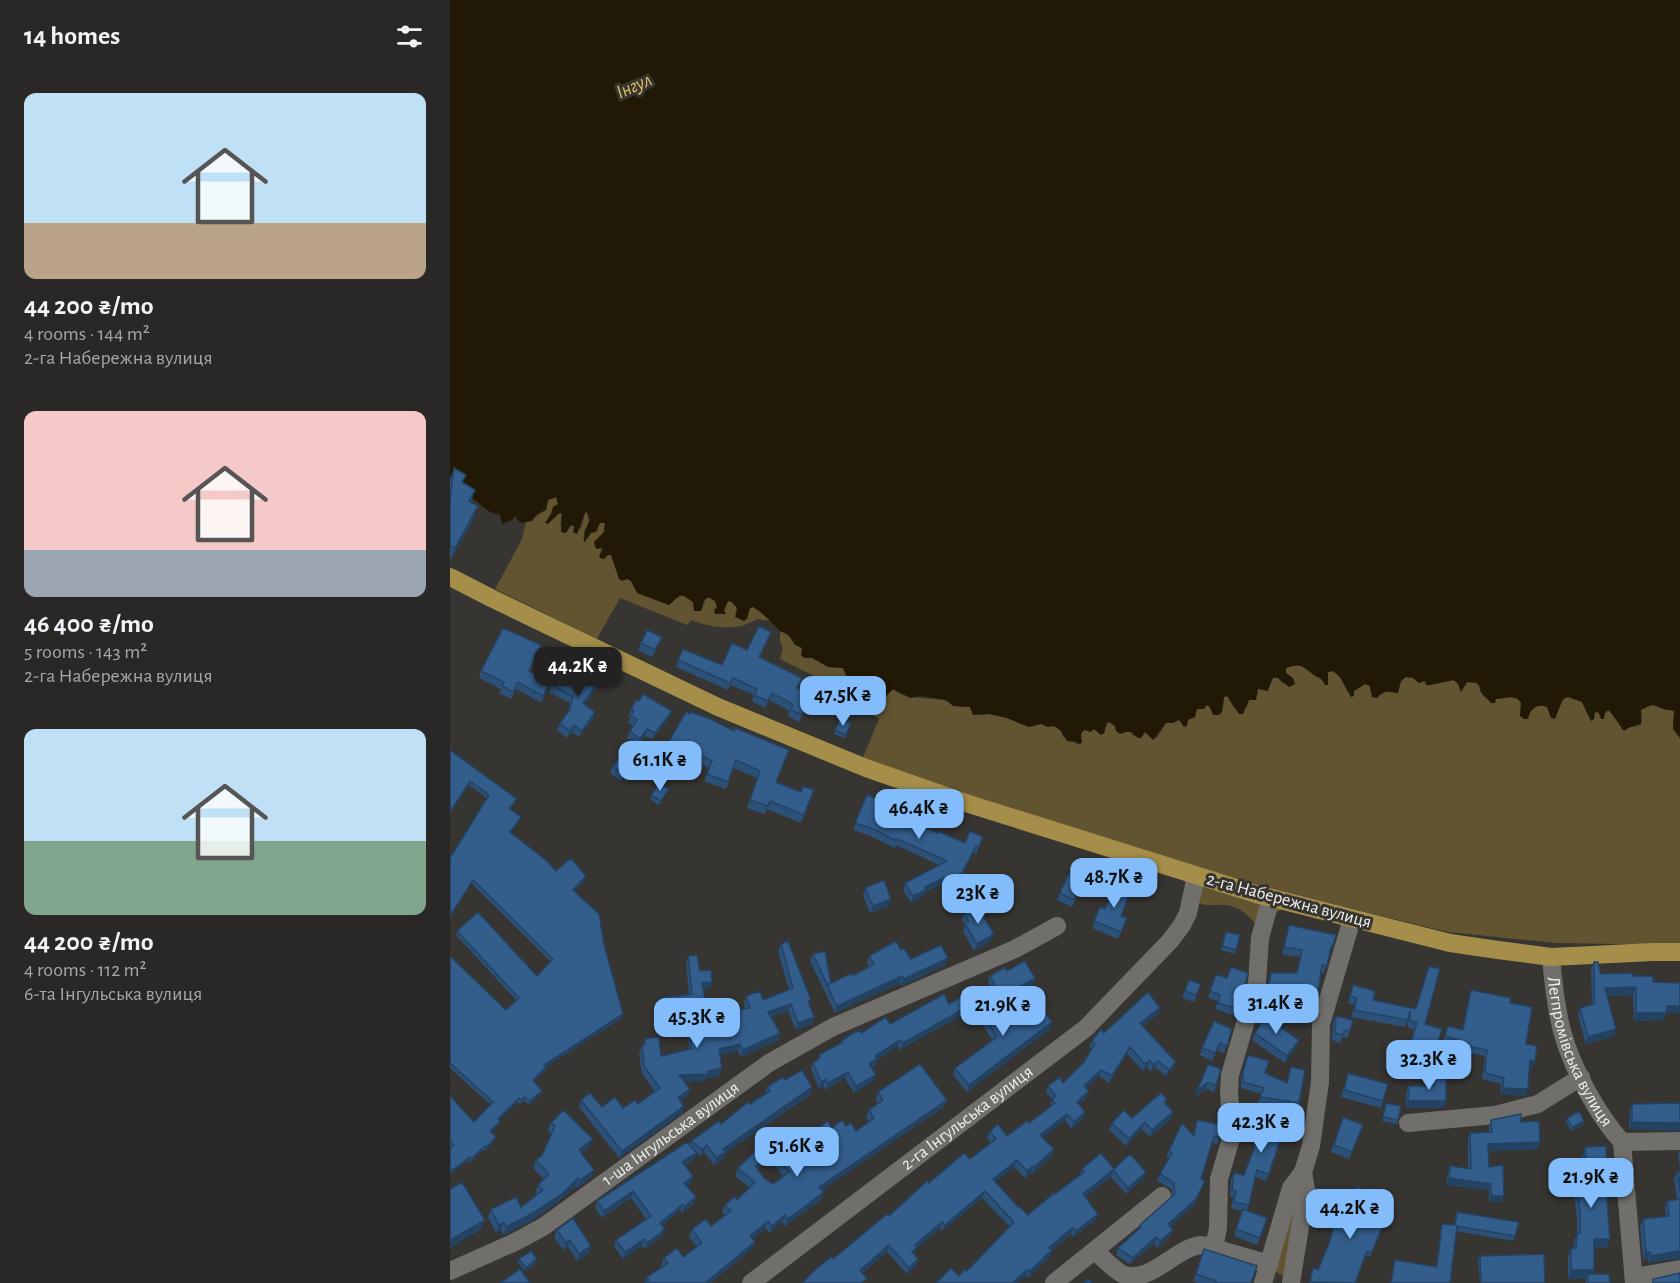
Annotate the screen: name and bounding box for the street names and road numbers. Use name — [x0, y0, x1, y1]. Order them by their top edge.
street label: 2-га Набережна вулиця — [1205, 869, 1374, 932]
street label: Легпромівська вулиця — [1544, 976, 1616, 1130]
street label: 2-га Інгульська вулиця — [898, 1063, 1037, 1174]
street label: 1-ша Інгульська вулиця — [599, 1079, 743, 1190]

